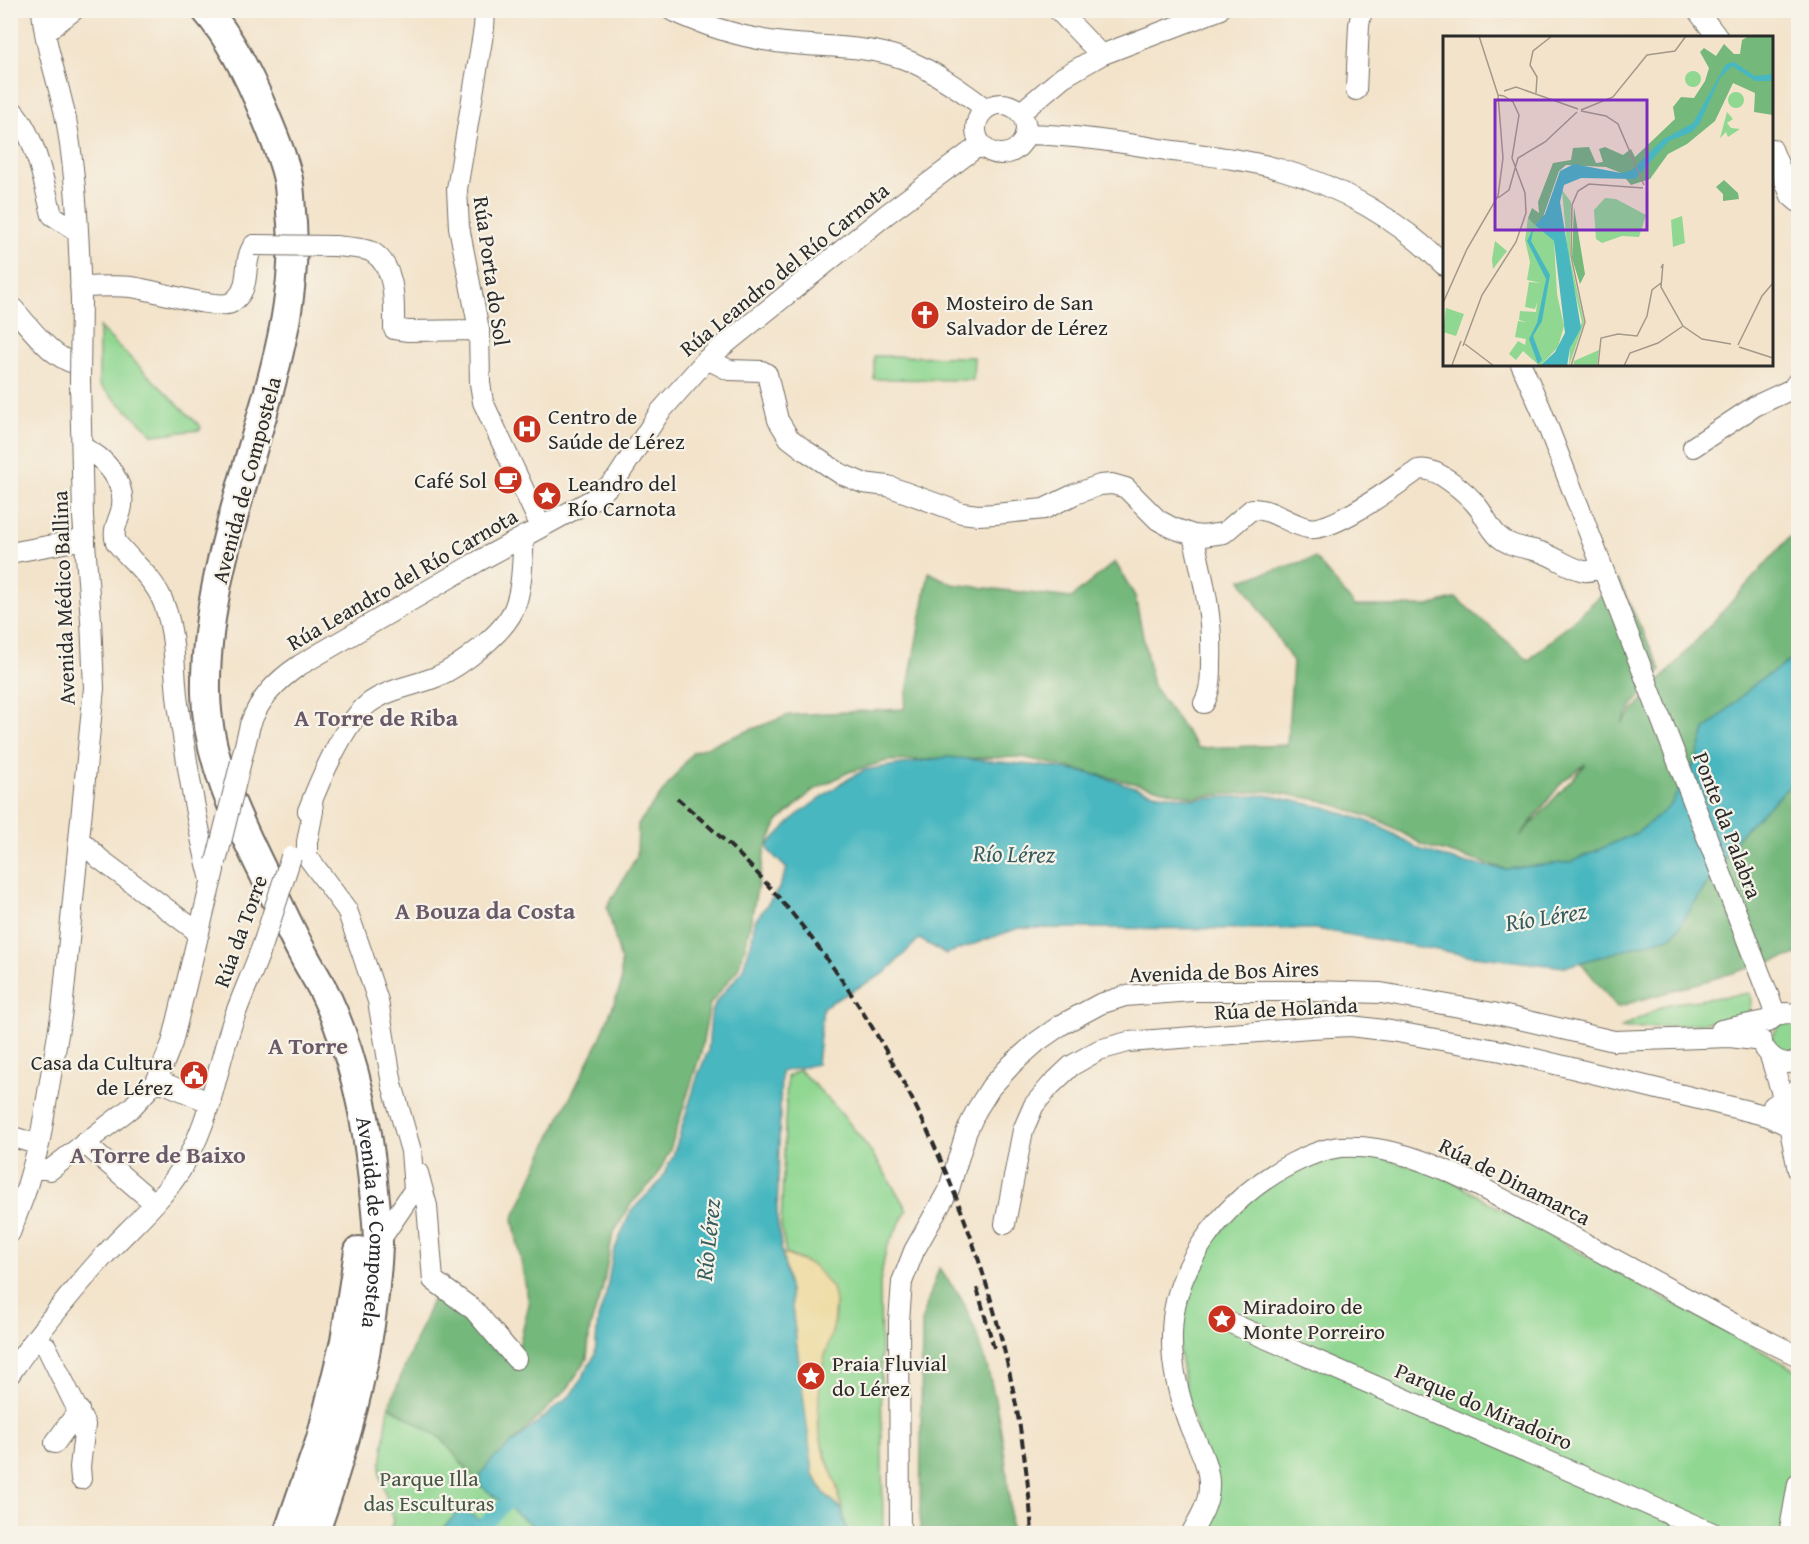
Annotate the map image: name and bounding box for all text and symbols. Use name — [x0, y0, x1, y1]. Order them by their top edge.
inset map — [1443, 36, 1773, 366]
street label: Rúa Leandro del Río Carnota — [672, 174, 896, 364]
street label: Rúa Porta do Sol — [466, 194, 518, 348]
place label: Mosteiro de San Salvador de Lérez — [946, 286, 1108, 343]
church icon: Mosteiro de San Salvador de Lérez — [909, 299, 941, 331]
street label: Avenida de Compostela — [203, 372, 289, 587]
place label: Centro de Saúde de Lérez — [548, 400, 685, 457]
hospital icon: Centro de Saúde de Lérez — [511, 413, 543, 445]
place label: Café Sol — [414, 464, 487, 496]
cafe icon: Café Sol — [492, 464, 524, 496]
place label: Leandro del Río Carnota — [568, 467, 677, 524]
place icon: Leandro del Río Carnota — [531, 480, 563, 512]
street label: Avenida Médico Ballina — [43, 490, 83, 706]
street label: Rúa Leandro del Río Carnota — [281, 500, 524, 658]
district label: A Torre de Riba — [294, 700, 459, 735]
street label: Ponte da Palabra — [1685, 747, 1771, 904]
water label: Río Lérez — [972, 835, 1056, 872]
street label: Rúa da Torre — [205, 870, 275, 992]
district label: A Bouza da Costa — [395, 893, 576, 928]
water label: Río Lérez — [1502, 893, 1590, 940]
street label: Avenida de Bos Aires — [1128, 952, 1320, 990]
street label: Rúa de Holanda — [1213, 988, 1359, 1028]
district label: A Torre — [268, 1028, 348, 1063]
place label: Casa da Cultura de Lérez — [31, 1046, 174, 1103]
public building icon: Casa da Cultura de Lérez — [178, 1059, 210, 1091]
street label: Avenida de Compostela — [348, 1114, 394, 1331]
street label: Rúa de Dinamarca — [1434, 1129, 1597, 1233]
district label: A Torre de Baixo — [70, 1137, 246, 1172]
water label: Río Lérez — [686, 1196, 729, 1284]
place label: Miradoiro de Monte Porreiro — [1243, 1290, 1385, 1347]
place icon: Miradoiro de Monte Porreiro — [1206, 1303, 1238, 1335]
place label: Praia Fluvial do Lérez — [832, 1347, 947, 1404]
street label: Parque do Miradoiro — [1390, 1354, 1578, 1458]
place icon: Praia Fluvial do Lérez — [795, 1360, 827, 1392]
park label: Parque Illa das Esculturas — [363, 1462, 495, 1519]

